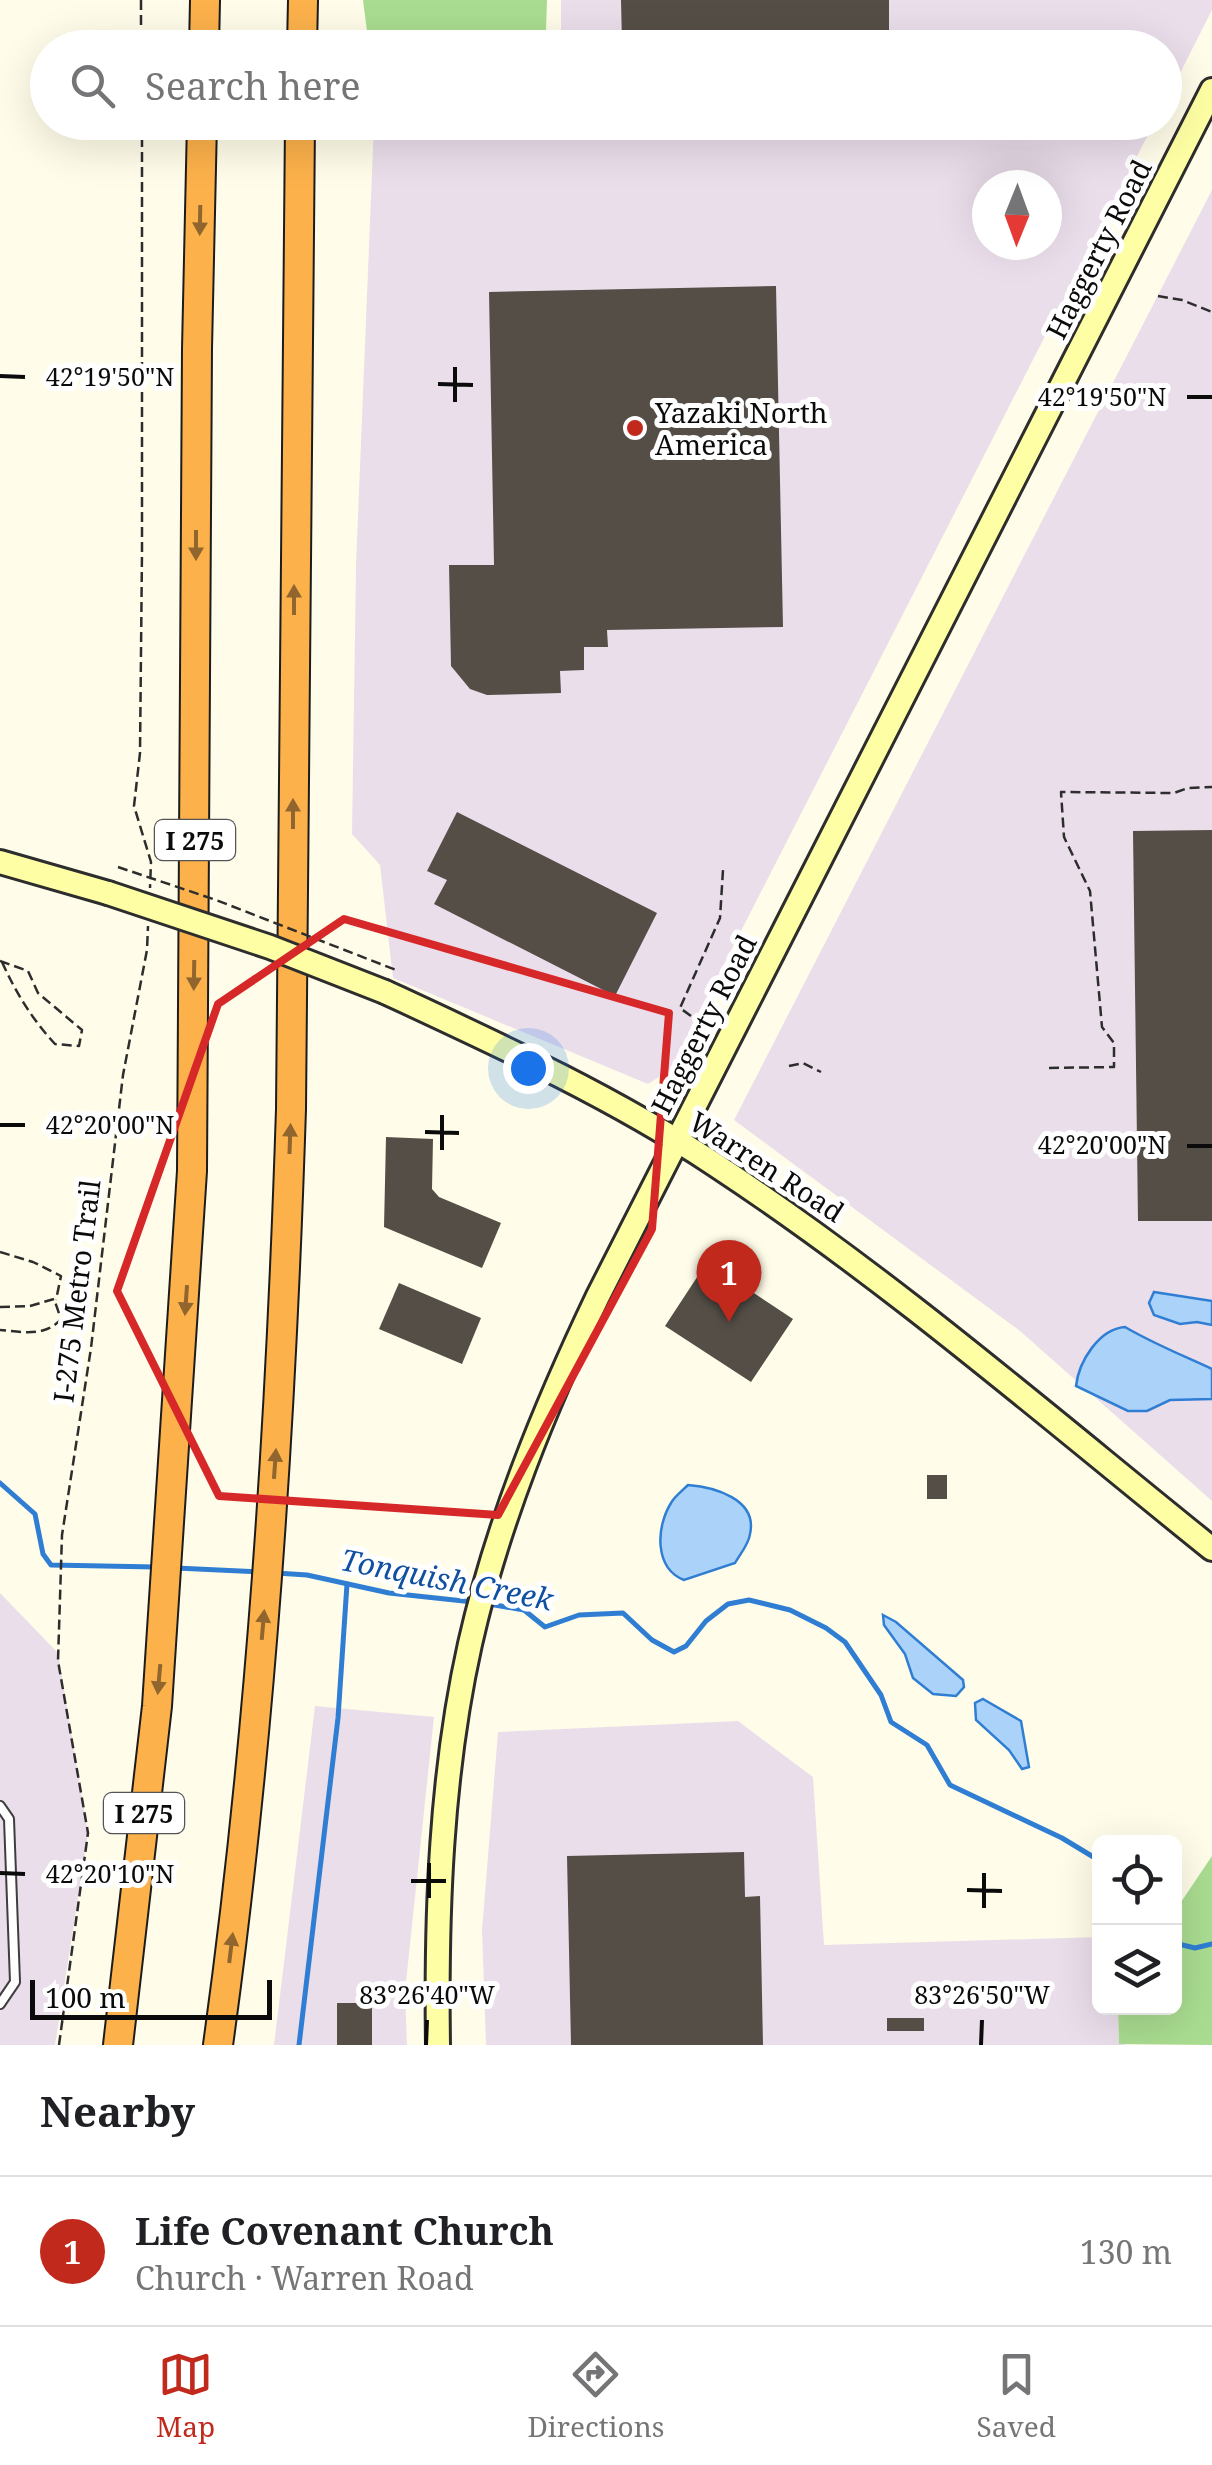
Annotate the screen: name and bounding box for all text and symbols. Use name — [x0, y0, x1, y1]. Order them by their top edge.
search box — [30, 30, 1182, 140]
icon: search — [65, 58, 120, 113]
text: Search here — [145, 59, 361, 111]
street label: Haggerty Road — [1036, 153, 1160, 345]
north arrow — [972, 170, 1062, 260]
one-way arrow — [191, 204, 207, 236]
text: 42°19'50"N — [46, 359, 174, 393]
text: 42°19'50"N — [1038, 379, 1166, 413]
place label: Yazaki North America — [654, 393, 828, 463]
marker: Yazaki North America — [624, 417, 646, 439]
one-way arrow — [188, 529, 204, 561]
one-way arrow — [286, 584, 302, 616]
one-way arrow — [285, 798, 301, 830]
road number: I 275 — [155, 820, 235, 860]
street label: Haggerty Road — [641, 928, 765, 1120]
one-way arrow — [186, 959, 202, 991]
your location — [503, 1043, 554, 1094]
street label: Warren Road — [682, 1102, 852, 1230]
text: 42°20'00"N — [46, 1107, 174, 1141]
one-way arrow — [282, 1123, 298, 1155]
text: 42°20'00"N — [1038, 1127, 1166, 1161]
street label: I-275 Metro Trail — [43, 1177, 109, 1405]
pin: 1 — [696, 1240, 762, 1322]
one-way arrow — [177, 1284, 193, 1316]
one-way arrow — [268, 1448, 284, 1479]
water label: Tonquish Creek — [337, 1538, 557, 1620]
one-way arrow — [255, 1608, 271, 1640]
one-way arrow — [150, 1663, 166, 1695]
road number: I 275 — [104, 1793, 184, 1833]
map controls — [1092, 1835, 1182, 2015]
button: locate — [1092, 1835, 1182, 1925]
text: 42°20'10"N — [46, 1856, 174, 1890]
button: layers — [1092, 1925, 1182, 2015]
one-way arrow — [223, 1932, 239, 1964]
scale bar — [30, 1975, 272, 2020]
text: 83°26'40"W — [359, 1977, 495, 2011]
text: 83°26'50"W — [914, 1977, 1050, 2011]
text: 100 m — [45, 1978, 126, 2016]
text: Nearby — [40, 2082, 195, 2139]
text: Life Covenant Church — [135, 2204, 554, 2256]
text: 1 — [63, 2230, 82, 2273]
text: 130 m — [1080, 2230, 1172, 2273]
text: Church · Warren Road — [135, 2256, 474, 2299]
tab: Map — [156, 2347, 215, 2445]
tab: Directions — [527, 2347, 664, 2445]
tab: Saved — [977, 2347, 1056, 2445]

